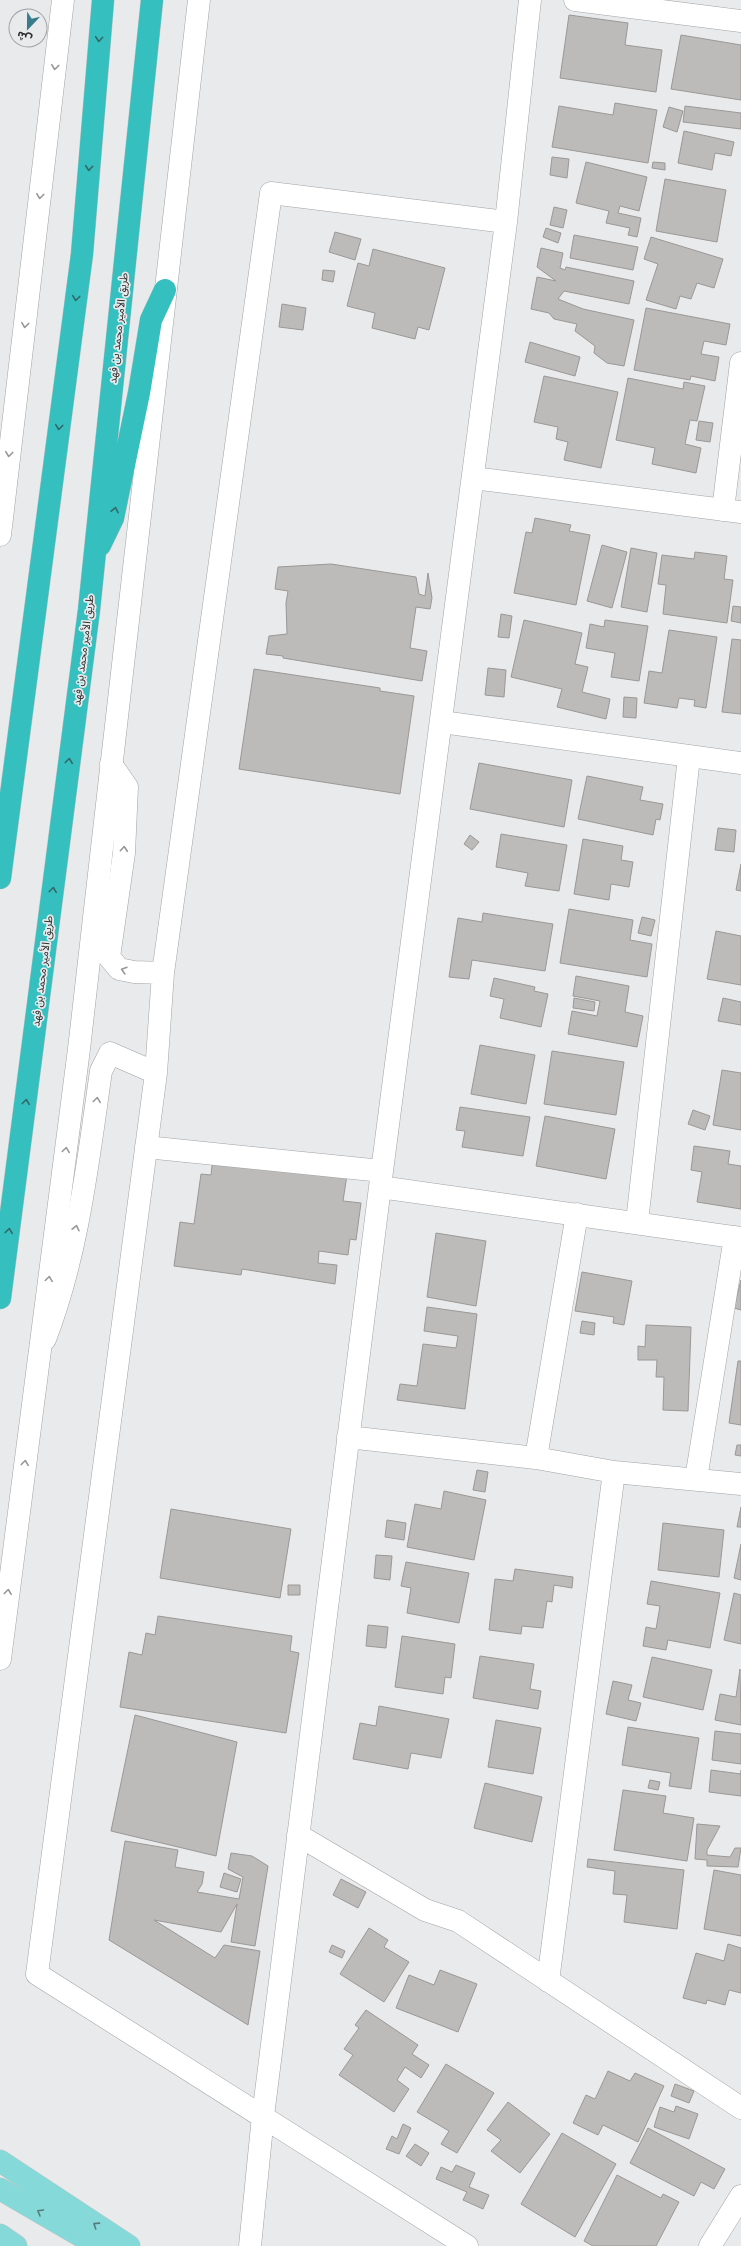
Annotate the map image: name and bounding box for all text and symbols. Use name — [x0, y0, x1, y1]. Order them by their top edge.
north arrow — [8, 8, 48, 48]
text: ش — [15, 28, 34, 46]
one-way arrow — [95, 36, 104, 42]
one-way arrow — [51, 63, 60, 70]
one-way arrow — [85, 165, 94, 171]
one-way arrow — [36, 193, 45, 199]
street label: طريق الأمير محمد بن فهد — [106, 272, 131, 384]
one-way arrow — [72, 295, 81, 301]
one-way arrow — [20, 322, 29, 328]
one-way arrow — [55, 424, 64, 430]
one-way arrow — [5, 451, 14, 457]
one-way arrow — [111, 507, 119, 513]
street label: طريق الأمير محمد بن فهد — [70, 594, 97, 706]
one-way arrow — [64, 758, 73, 764]
one-way arrow — [119, 846, 128, 852]
one-way arrow — [48, 887, 57, 893]
street label: طريق الأمير محمد بن فهد — [29, 915, 56, 1027]
one-way arrow — [121, 966, 128, 975]
one-way arrow — [92, 1097, 101, 1103]
one-way arrow — [21, 1099, 30, 1106]
one-way arrow — [61, 1147, 70, 1153]
one-way arrow — [72, 1225, 80, 1231]
one-way arrow — [4, 1228, 13, 1234]
one-way arrow — [44, 1276, 53, 1282]
one-way arrow — [20, 1460, 29, 1466]
one-way arrow — [4, 1589, 13, 1595]
one-way arrow — [37, 2210, 44, 2217]
one-way arrow — [94, 2222, 101, 2229]

